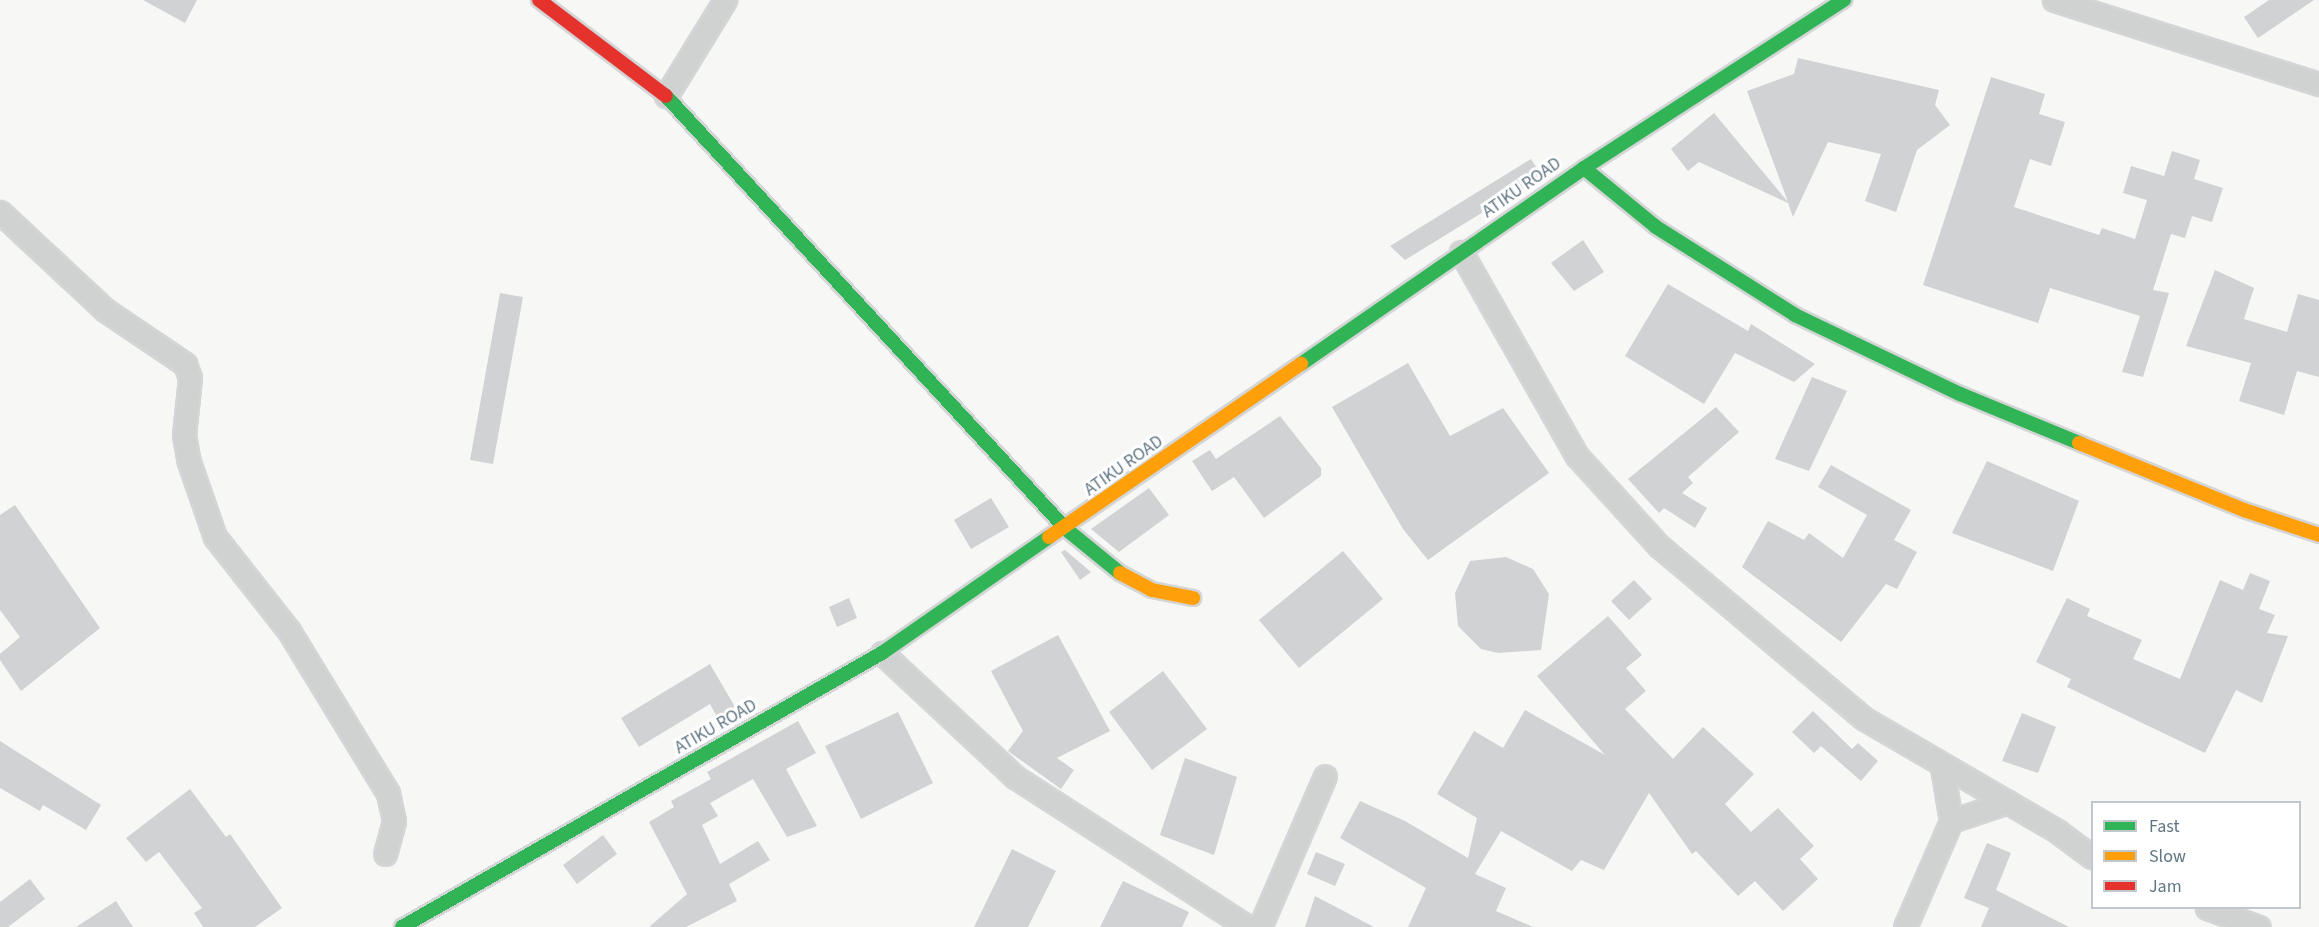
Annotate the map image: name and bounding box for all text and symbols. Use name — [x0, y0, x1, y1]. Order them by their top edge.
street label: ATIKU ROAD — [1478, 153, 1566, 223]
street label: ATIKU ROAD — [1080, 431, 1168, 501]
street label: ATIKU ROAD — [671, 695, 761, 759]
legend — [2091, 801, 2301, 909]
text: Fast — [2149, 814, 2180, 839]
text: Slow — [2149, 844, 2186, 869]
text: Jam — [2149, 874, 2182, 899]

